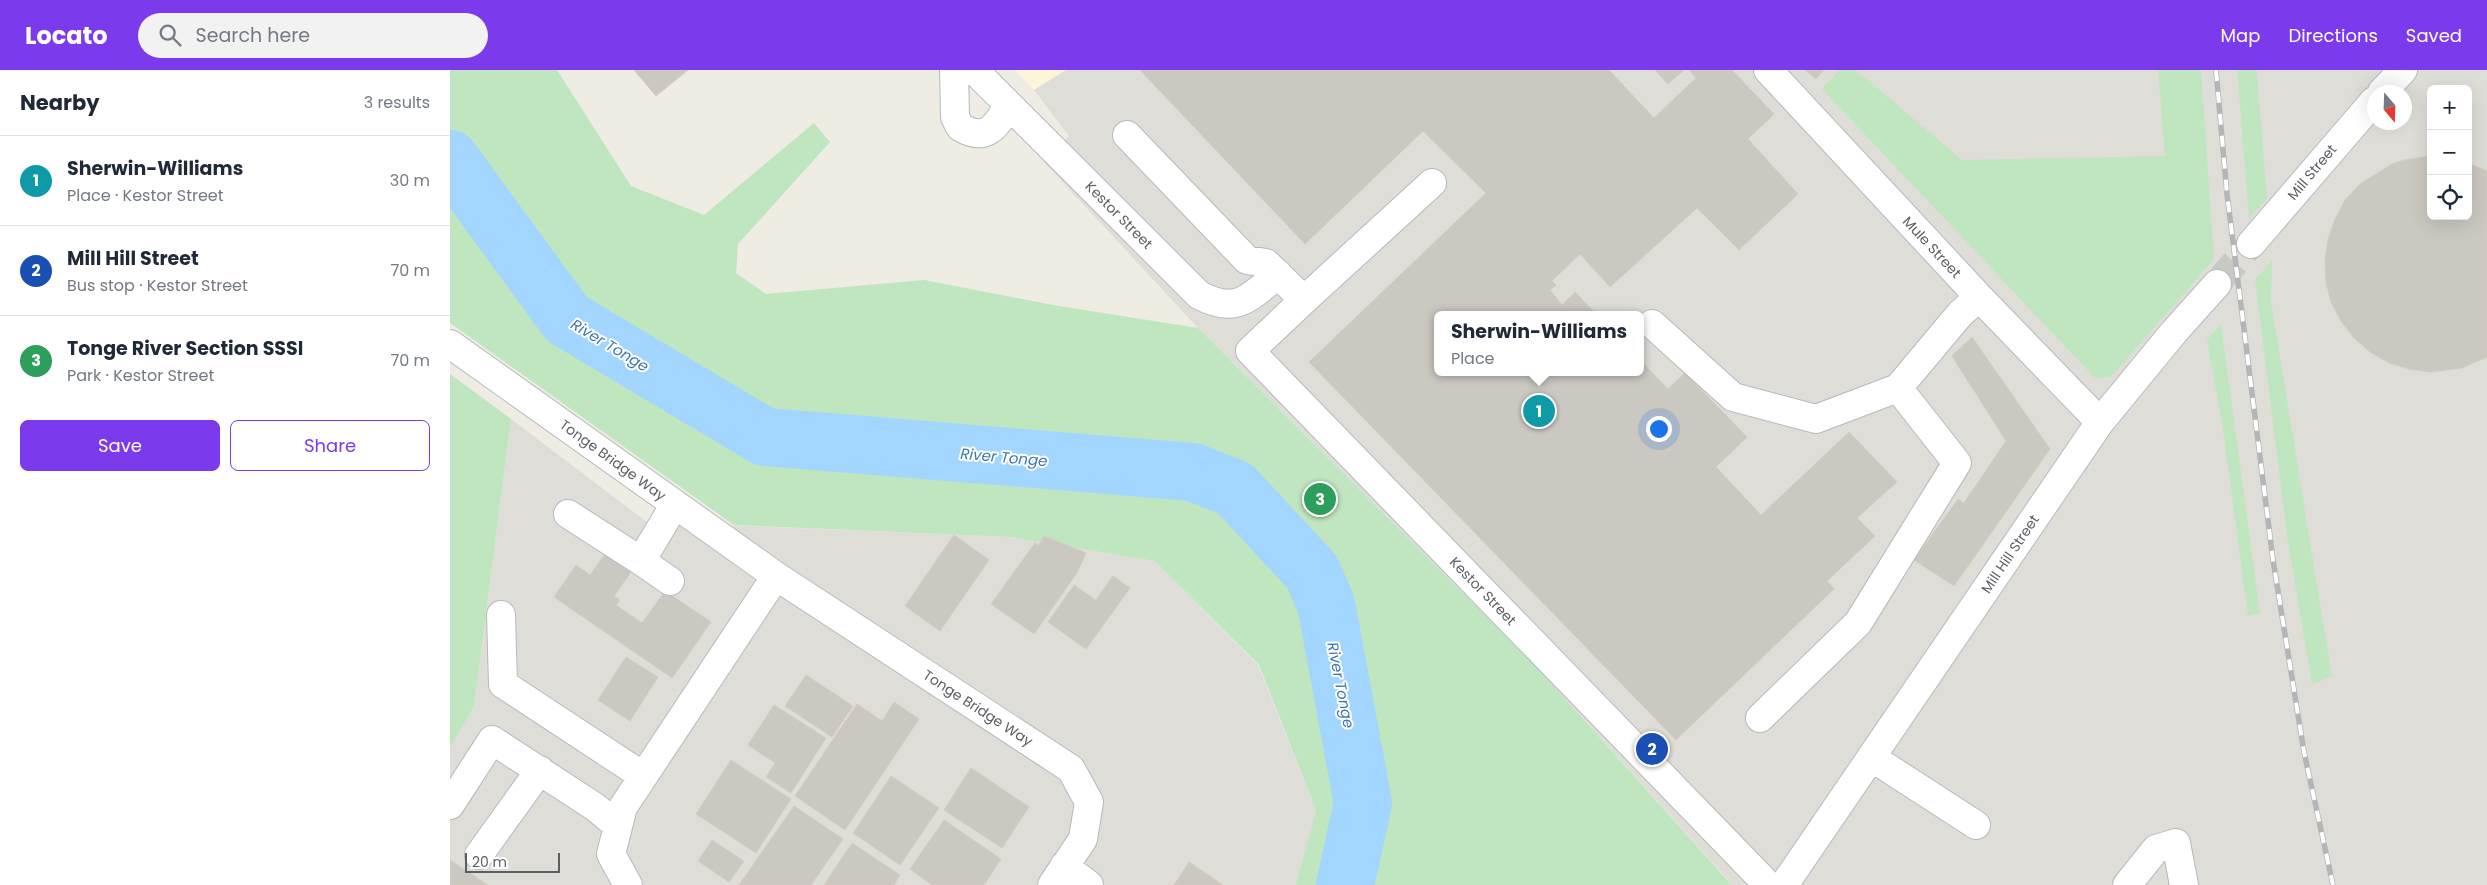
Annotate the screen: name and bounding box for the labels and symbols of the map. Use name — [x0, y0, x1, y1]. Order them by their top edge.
north arrow — [2367, 85, 2412, 130]
street label: Mill Street — [2283, 140, 2341, 204]
street label: Kestor Street — [1081, 177, 1157, 253]
street label: Mule Street — [1898, 212, 1966, 282]
water label: River Tonge — [567, 314, 653, 376]
pin: 1 — [1523, 392, 1555, 430]
street label: Tonge Bridge Way — [556, 415, 670, 505]
your location — [1646, 416, 1672, 442]
water label: River Tonge — [960, 443, 1048, 471]
pin: 3 — [1304, 480, 1336, 518]
street label: Mill Hill Street — [1976, 511, 2044, 597]
street label: Kestor Street — [1445, 552, 1521, 630]
water label: River Tonge — [1322, 640, 1360, 730]
street label: Tonge Bridge Way — [919, 665, 1037, 751]
pin: 2 — [1636, 730, 1668, 768]
scale bar — [465, 850, 560, 873]

